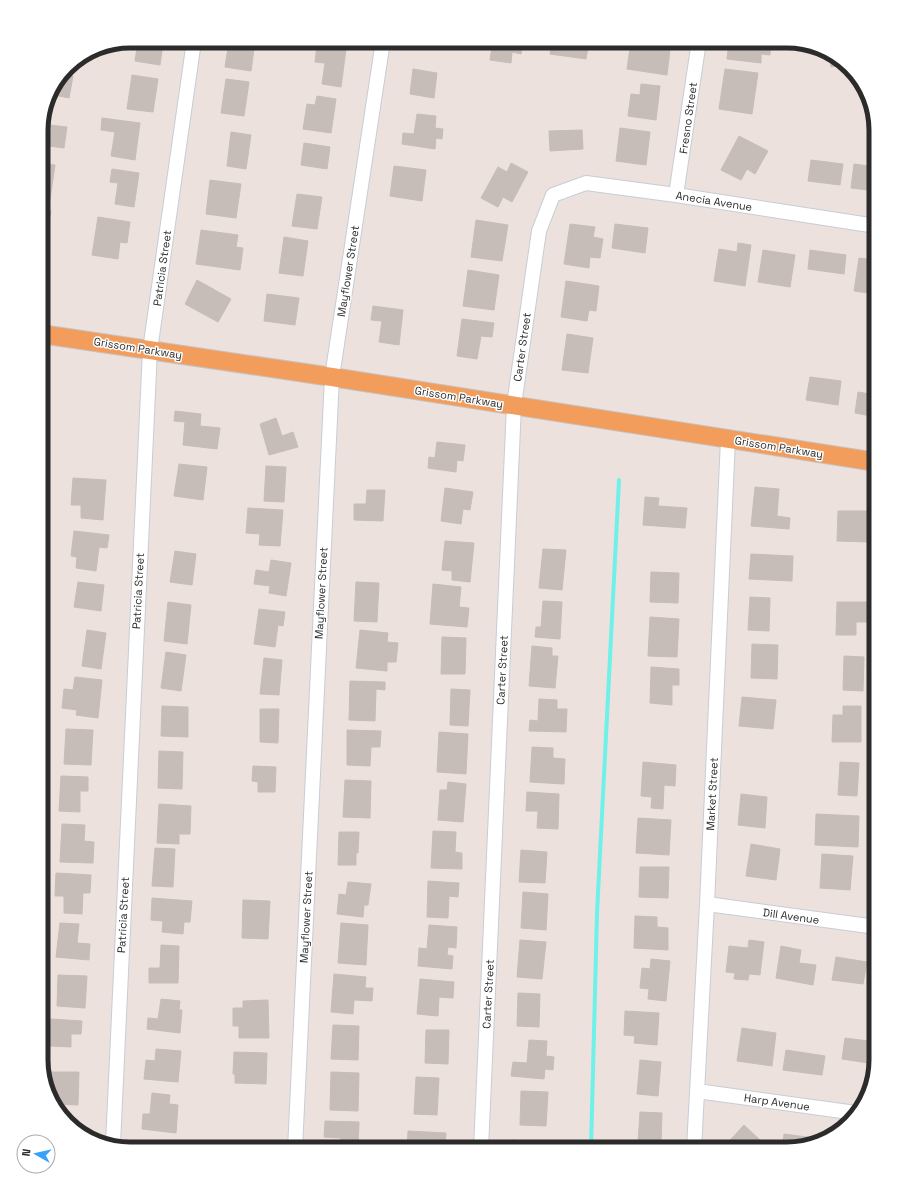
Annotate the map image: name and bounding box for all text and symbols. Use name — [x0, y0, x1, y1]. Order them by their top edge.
street label: Fresno Street — [676, 81, 700, 155]
street label: Anecia Avenue — [675, 188, 753, 214]
street label: Mayflower Street — [334, 224, 362, 318]
street label: Patricia Street — [150, 229, 174, 307]
street label: Carter Street — [510, 312, 534, 382]
street label: Grissom Parkway — [93, 334, 183, 362]
street label: Grissom Parkway — [414, 383, 504, 411]
street label: Grissom Parkway — [734, 433, 824, 461]
street label: Mayflower Street — [312, 547, 330, 639]
street label: Patricia Street — [129, 552, 147, 630]
street label: Carter Street — [493, 635, 511, 705]
street label: Market Street — [703, 757, 721, 831]
street label: Mayflower Street — [297, 871, 315, 963]
street label: Patricia Street — [114, 876, 132, 954]
street label: Dill Avenue — [762, 905, 820, 927]
street label: Carter Street — [479, 959, 497, 1029]
street label: Harp Avenue — [743, 1090, 811, 1114]
north arrow — [16, 1134, 56, 1174]
text: N — [19, 1148, 34, 1157]

